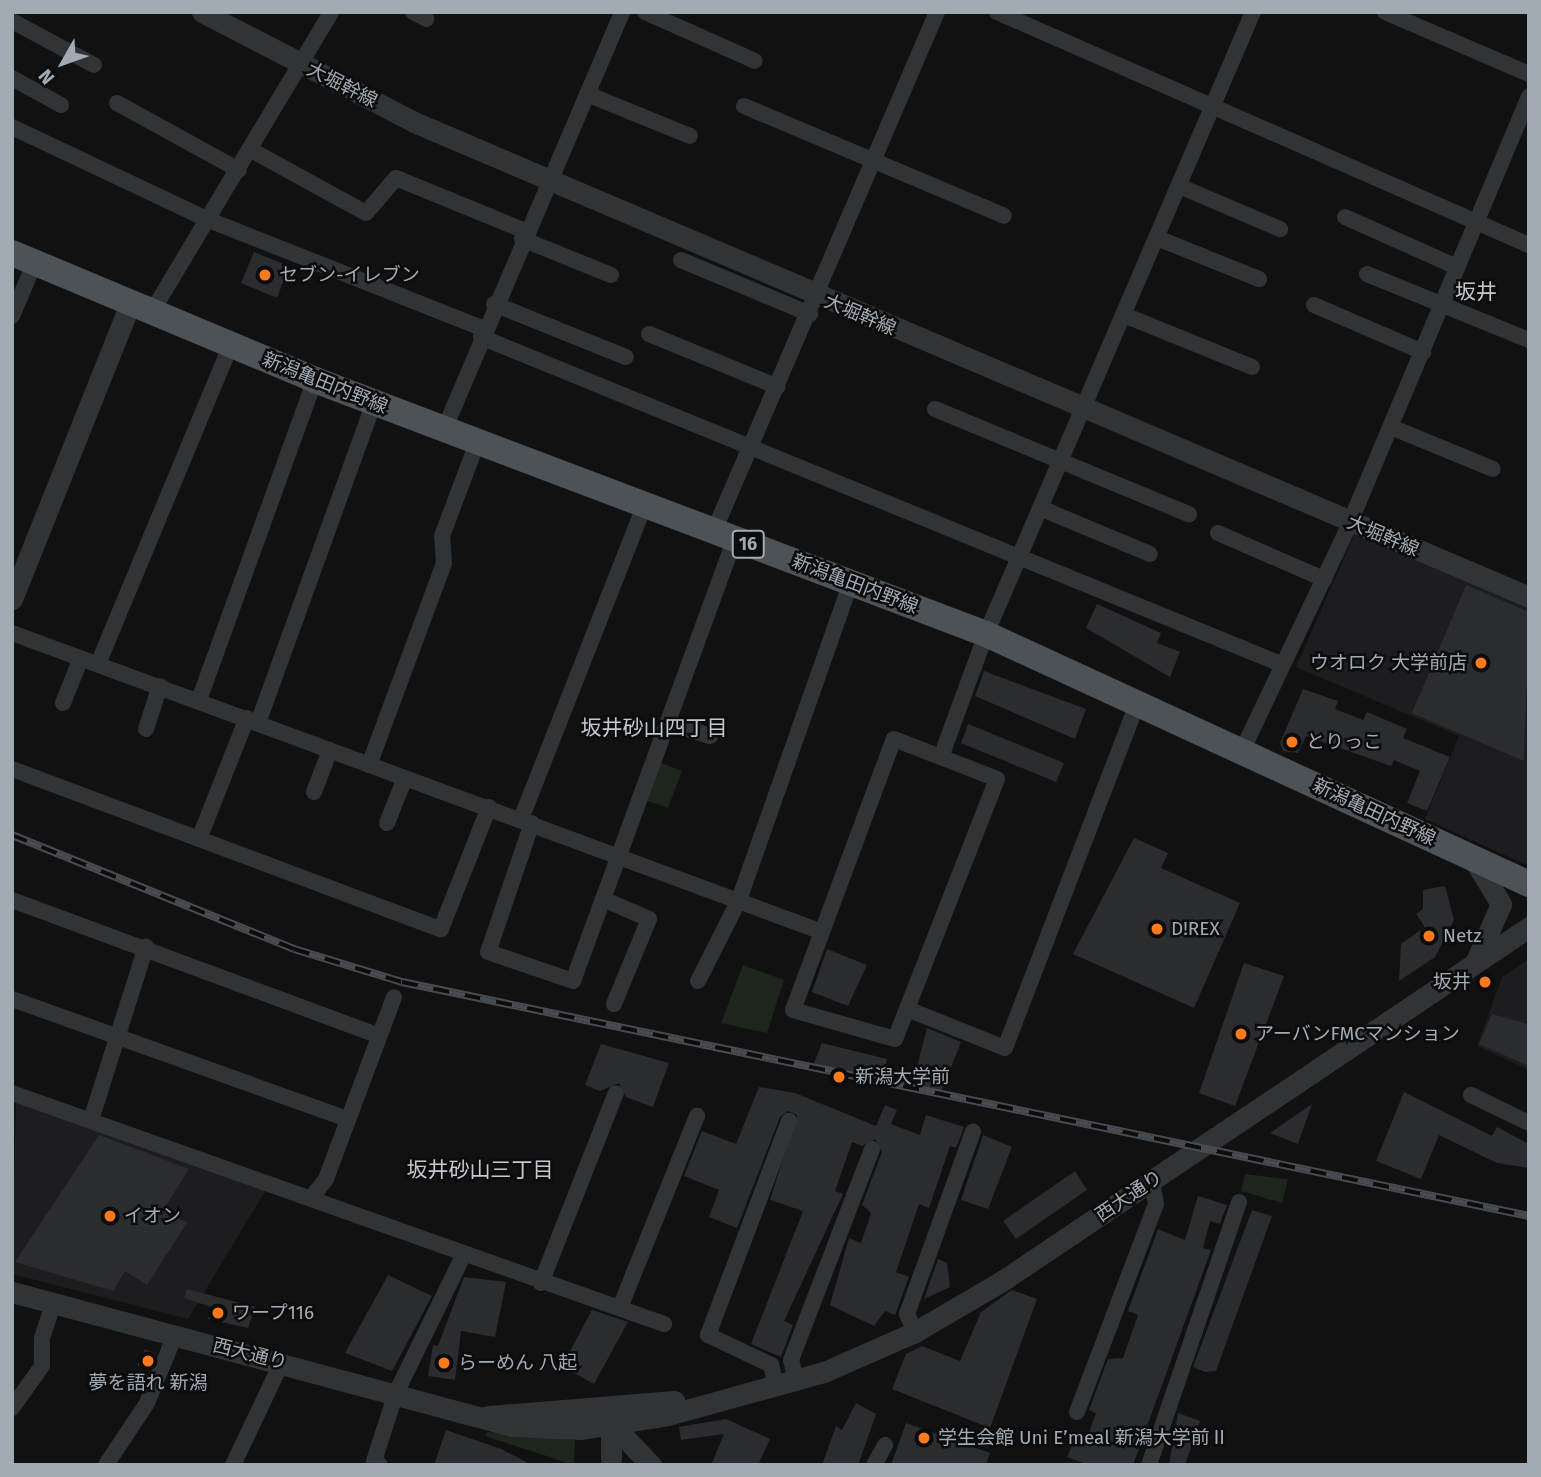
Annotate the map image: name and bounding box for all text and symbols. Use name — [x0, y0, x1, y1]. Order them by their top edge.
north arrow — [28, 28, 98, 98]
street label: 大堀幹線 — [303, 58, 381, 112]
text: N — [34, 65, 59, 89]
place label: セブン-イレブン — [279, 264, 420, 286]
marker: セブン-イレブン — [257, 267, 273, 283]
district label: 坂井 — [1455, 279, 1497, 305]
street label: 大堀幹線 — [821, 290, 899, 340]
street label: 新潟亀田内野線 — [259, 348, 391, 418]
street label: 大堀幹線 — [1344, 511, 1422, 561]
road number: 16 — [730, 530, 766, 558]
street label: 新潟亀田内野線 — [789, 550, 921, 618]
place label: ウオロク 大学前店 — [1310, 652, 1467, 674]
marker: ウオロク 大学前店 — [1473, 655, 1489, 671]
district label: 坂井砂山四丁目 — [581, 715, 727, 741]
place label: とりっこ — [1306, 731, 1382, 753]
marker: とりっこ — [1284, 734, 1300, 750]
street label: 新潟亀田内野線 — [1309, 774, 1439, 850]
place label: D!REX — [1171, 918, 1220, 940]
marker: D!REX — [1149, 921, 1165, 937]
place label: Netz — [1443, 925, 1481, 947]
marker: Netz — [1421, 928, 1437, 944]
place label: 坂井 — [1433, 971, 1471, 993]
marker: 坂井 — [1477, 974, 1493, 990]
place label: アーバンFMCマンション — [1255, 1023, 1459, 1045]
marker: アーバンFMCマンション — [1233, 1026, 1249, 1042]
place label: 新潟大学前 — [855, 1066, 950, 1088]
marker: 新潟大学前 — [829, 1067, 849, 1087]
district label: 坂井砂山三丁目 — [407, 1157, 553, 1183]
street label: 西大通り — [1091, 1165, 1167, 1227]
place label: イオン — [124, 1205, 181, 1227]
marker: イオン — [102, 1208, 118, 1224]
place label: ワープ116 — [232, 1302, 315, 1324]
marker: ワープ116 — [210, 1305, 226, 1321]
street label: 西大通り — [210, 1334, 290, 1374]
place label: らーめん 八起 — [458, 1352, 577, 1374]
marker: 夢を語れ 新潟 — [140, 1353, 156, 1369]
marker: らーめん 八起 — [436, 1355, 452, 1371]
place label: 夢を語れ 新潟 — [88, 1372, 208, 1394]
place label: 学生会館 Uni E’meal 新潟大学前Ⅱ — [938, 1427, 1229, 1449]
marker: 学生会館 Uni E’meal 新潟大学前Ⅱ — [916, 1430, 932, 1446]

